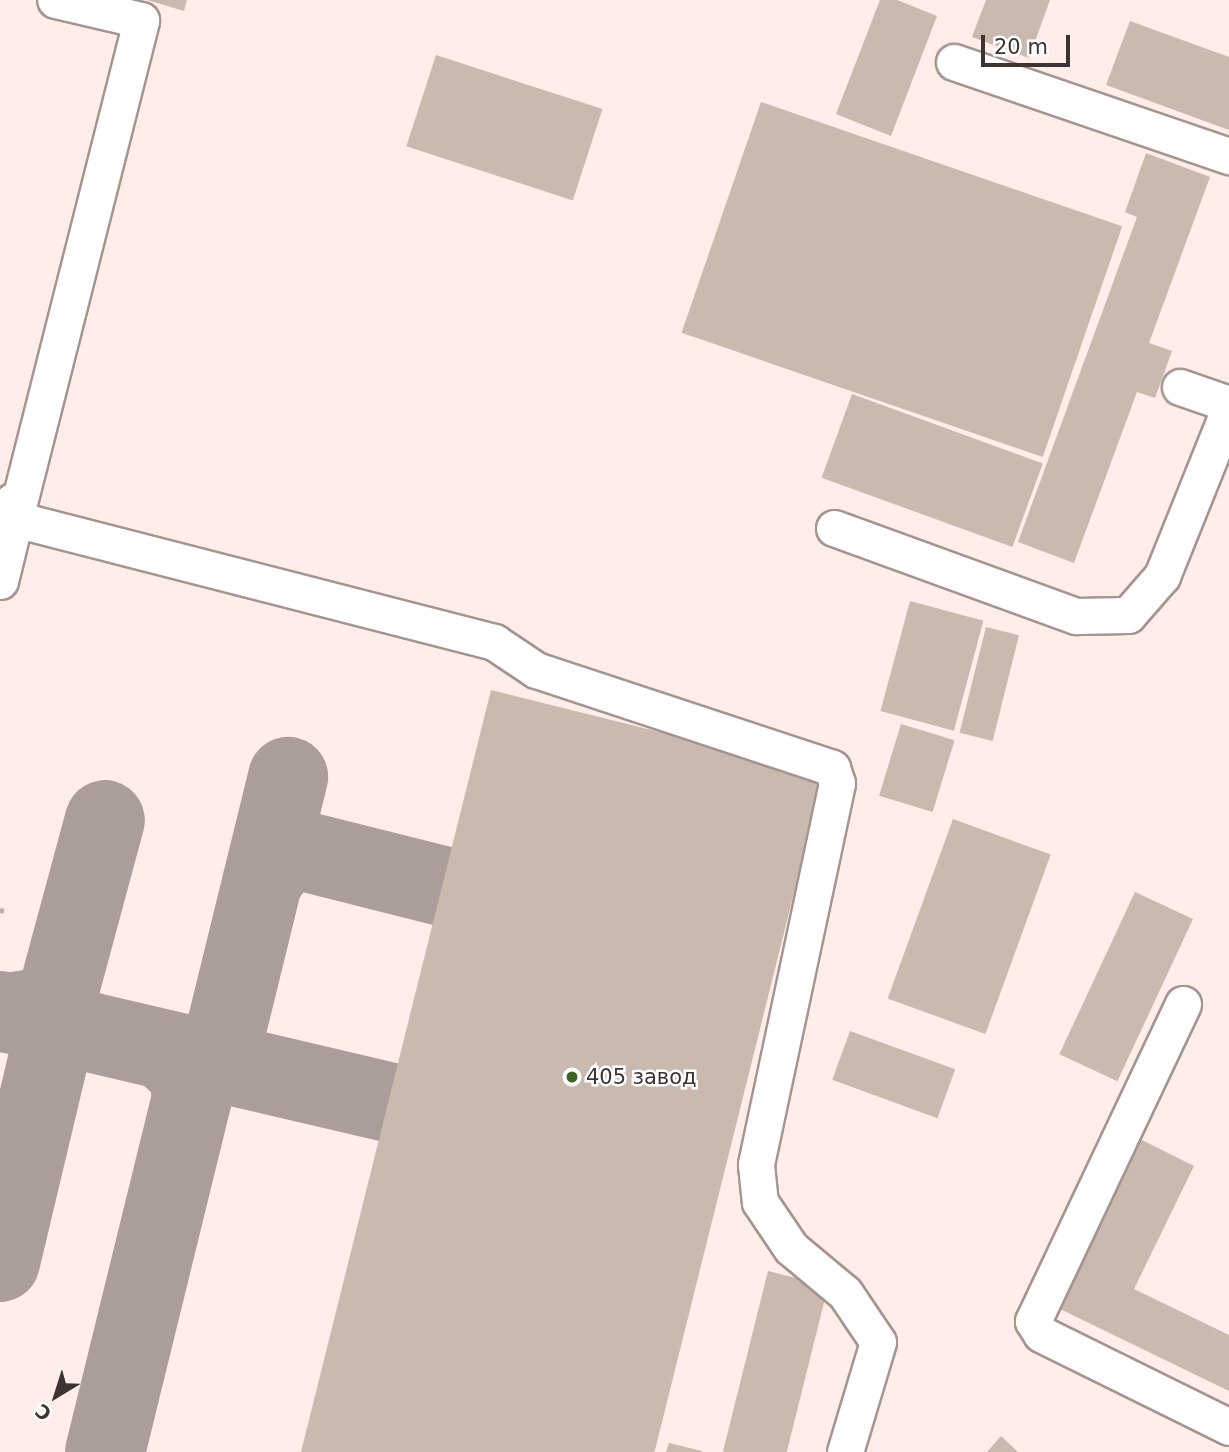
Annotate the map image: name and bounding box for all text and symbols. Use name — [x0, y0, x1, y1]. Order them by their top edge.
scale bar — [984, 21, 1073, 65]
text: 20 m — [994, 35, 1048, 59]
place label: 405 завод — [586, 1064, 697, 1090]
marker: 405 завод — [564, 1069, 580, 1085]
north arrow — [21, 1361, 91, 1431]
text: С — [31, 1400, 55, 1426]

